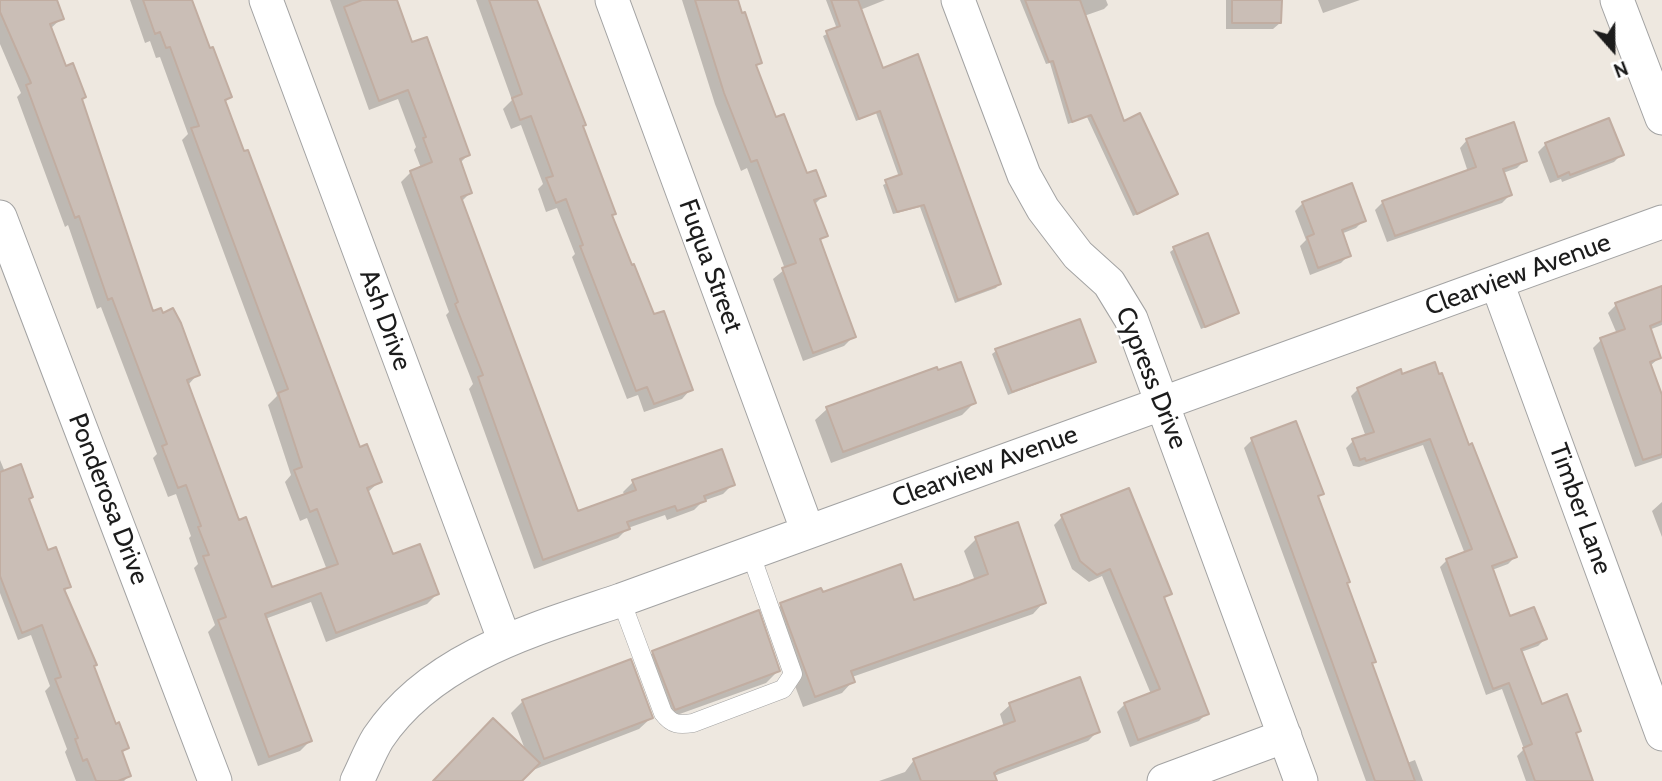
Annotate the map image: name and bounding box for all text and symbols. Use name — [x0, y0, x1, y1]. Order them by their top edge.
north arrow — [1578, 14, 1648, 84]
text: N — [1610, 56, 1631, 82]
street label: Fuqua Street — [671, 195, 749, 337]
street label: Clearview Avenue — [1421, 227, 1615, 323]
street label: Ash Drive — [352, 265, 418, 375]
street label: Cypress Drive — [1108, 302, 1194, 454]
street label: Ponderosa Drive — [61, 409, 155, 589]
street label: Clearview Avenue — [888, 419, 1082, 515]
street label: Timber Lane — [1542, 439, 1618, 579]

